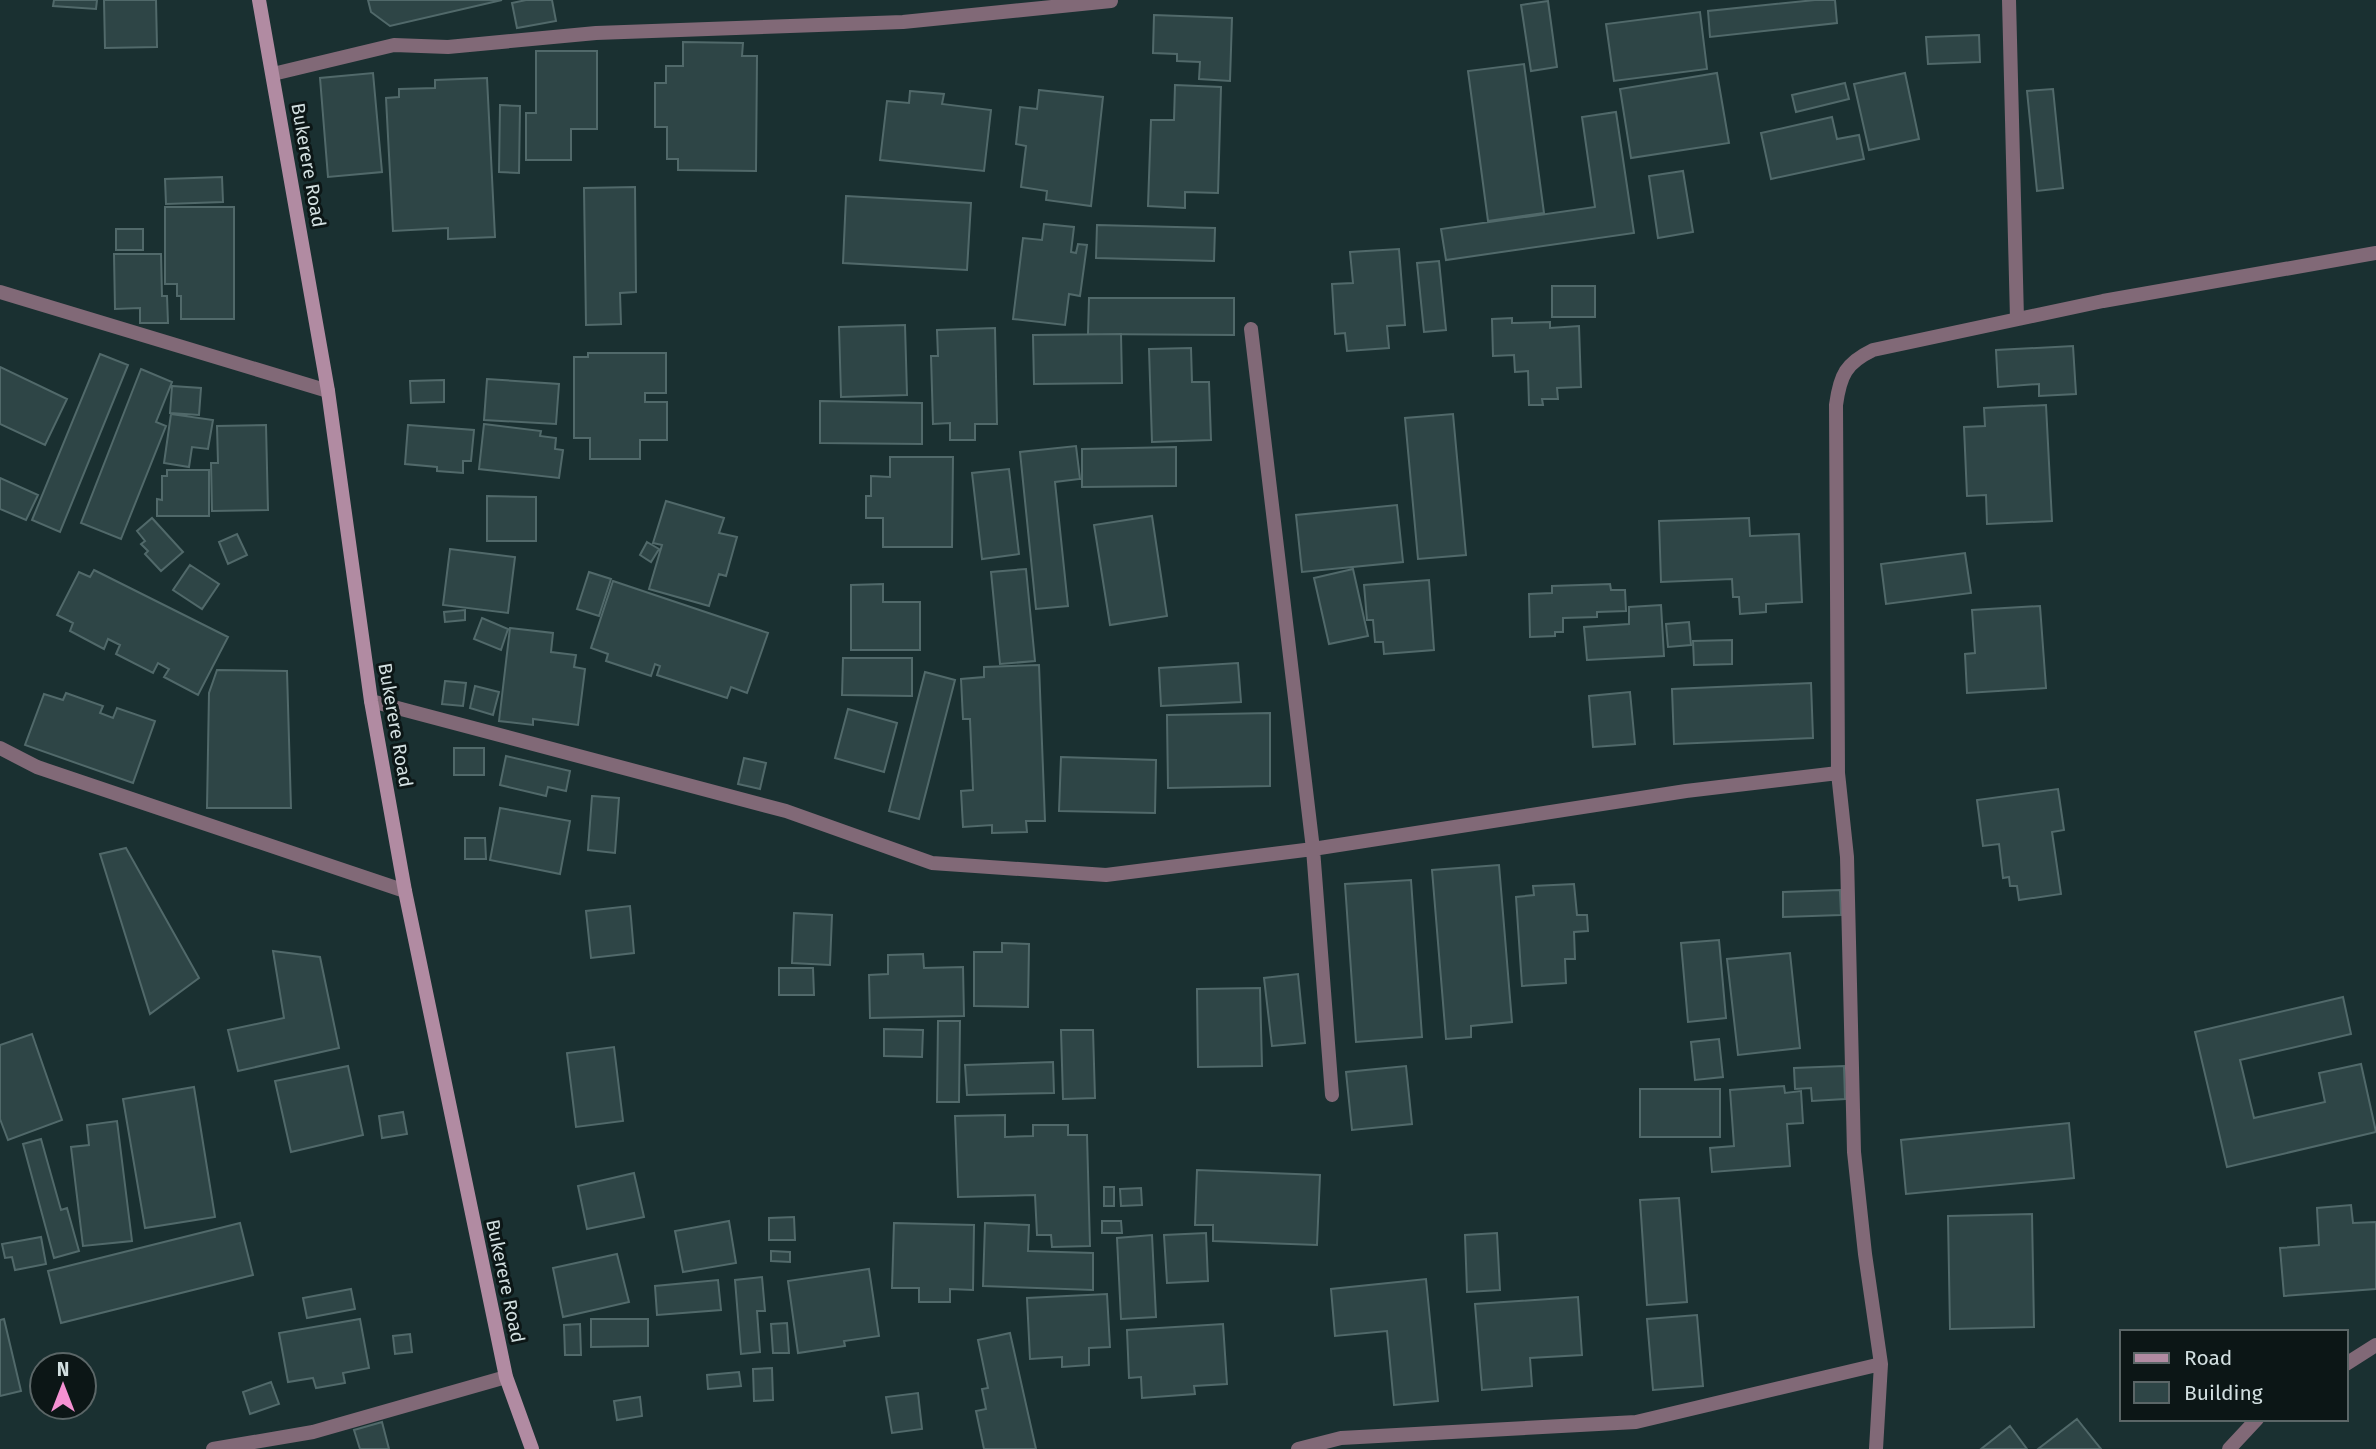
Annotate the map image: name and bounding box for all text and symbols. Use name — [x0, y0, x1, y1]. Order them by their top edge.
street label: Bukerere Road — [286, 101, 331, 229]
street label: Bukerere Road — [373, 661, 418, 789]
street label: Bukerere Road — [481, 1217, 530, 1345]
legend — [2120, 1330, 2348, 1421]
text: Road — [2184, 1345, 2232, 1371]
north arrow — [28, 1351, 98, 1421]
text: N — [57, 1358, 69, 1381]
text: Building — [2184, 1380, 2263, 1406]

